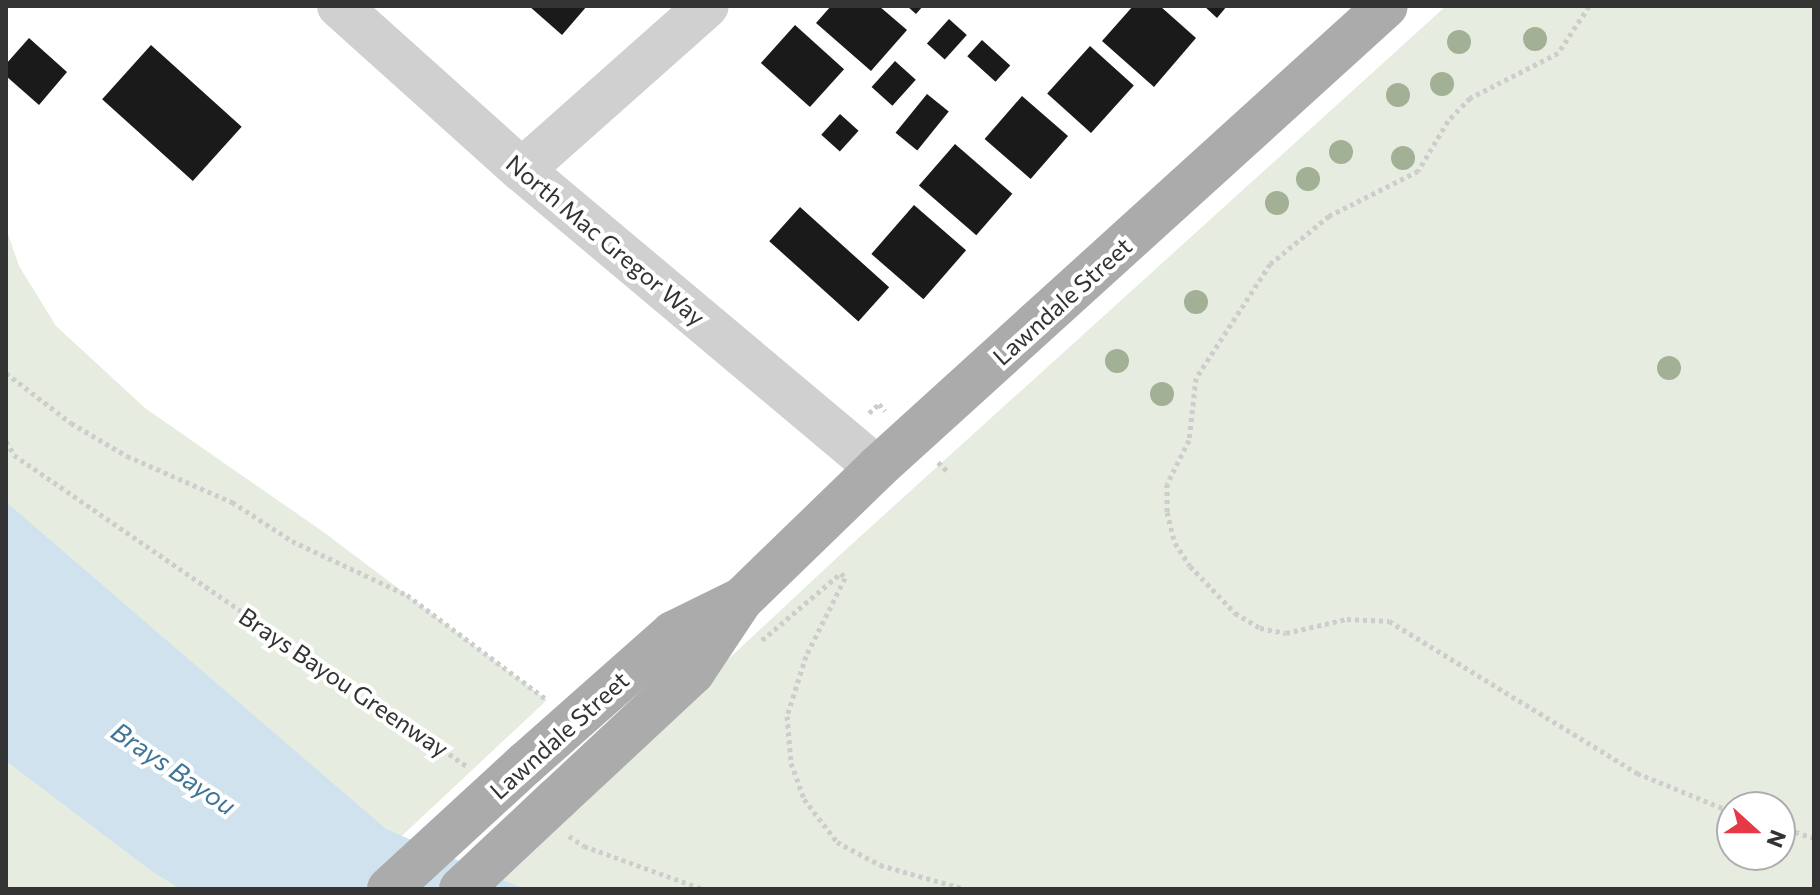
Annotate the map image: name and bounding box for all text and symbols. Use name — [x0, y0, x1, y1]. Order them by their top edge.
street label: North Mac Gregor Way — [501, 148, 711, 332]
street label: Lawndale Street — [987, 231, 1137, 371]
street label: Brays Bayou Greenway — [234, 601, 454, 763]
street label: Lawndale Street — [484, 665, 634, 805]
water label: Brays Bayou — [106, 715, 242, 821]
north arrow — [1716, 791, 1796, 871]
text: N — [1761, 827, 1793, 852]

